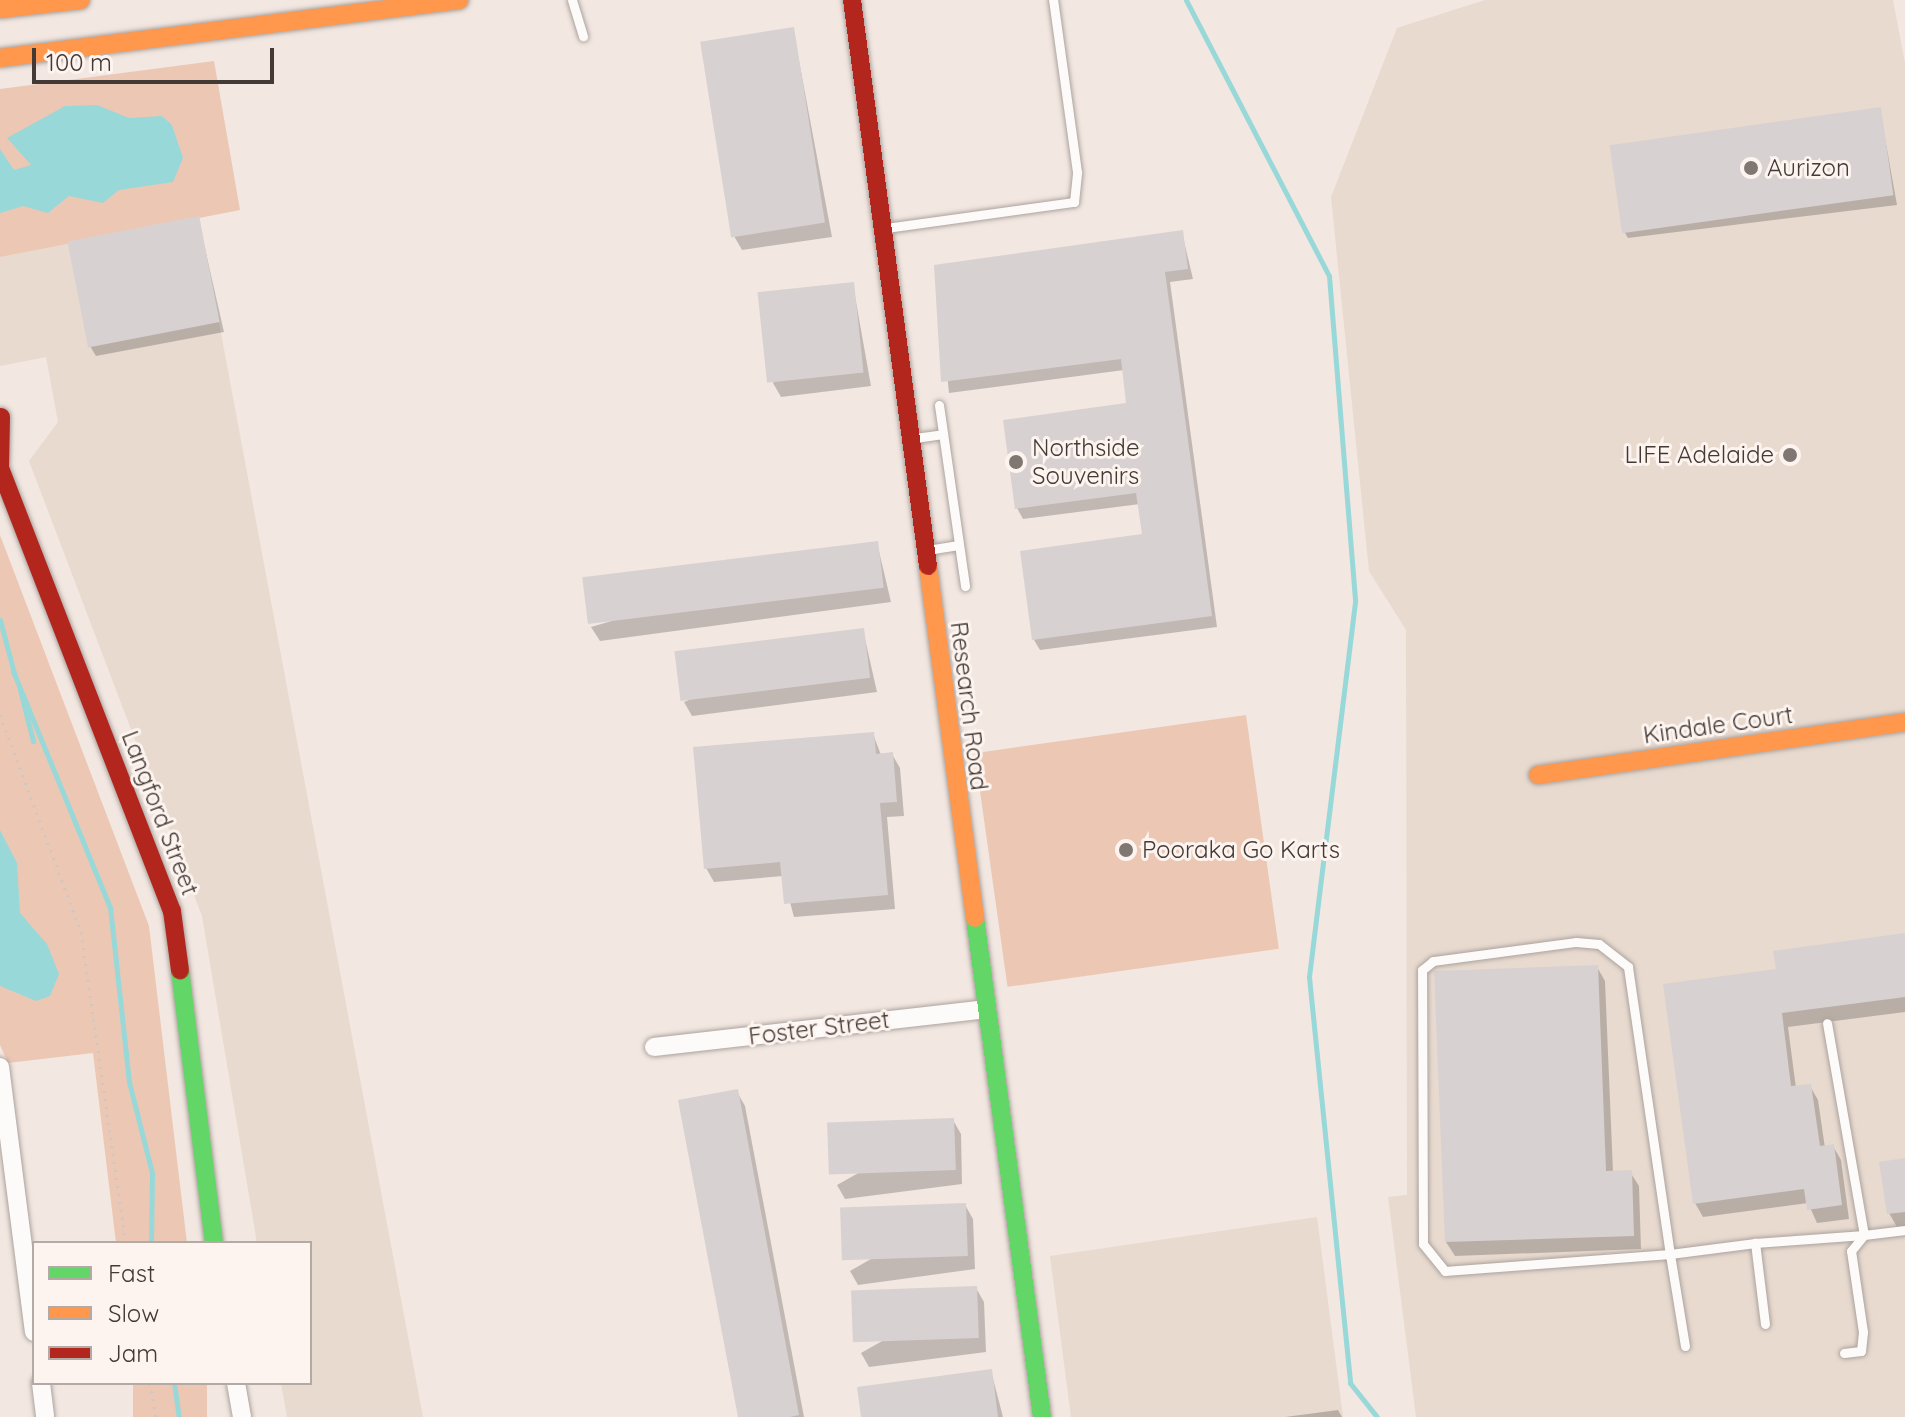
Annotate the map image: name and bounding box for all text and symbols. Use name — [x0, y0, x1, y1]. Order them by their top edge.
scale bar — [36, 32, 278, 82]
text: 100 m — [46, 47, 112, 77]
place label: Aurizon — [1767, 154, 1850, 182]
marker: Aurizon — [1742, 159, 1760, 177]
place label: Northside Souvenirs — [1032, 434, 1139, 490]
place label: LIFE Adelaide — [1625, 441, 1774, 469]
marker: LIFE Adelaide — [1781, 446, 1799, 464]
marker: Northside Souvenirs — [1007, 453, 1025, 471]
street label: Research Road — [944, 620, 994, 792]
street label: Kindale Court — [1641, 700, 1795, 750]
street label: Langford Street — [115, 727, 205, 899]
place label: Pooraka Go Karts — [1142, 836, 1340, 864]
marker: Pooraka Go Karts — [1117, 841, 1135, 859]
street label: Foster Street — [747, 1005, 891, 1051]
legend — [32, 1241, 312, 1385]
text: Fast — [108, 1258, 155, 1288]
text: Slow — [108, 1298, 159, 1328]
text: Jam — [108, 1338, 158, 1368]

